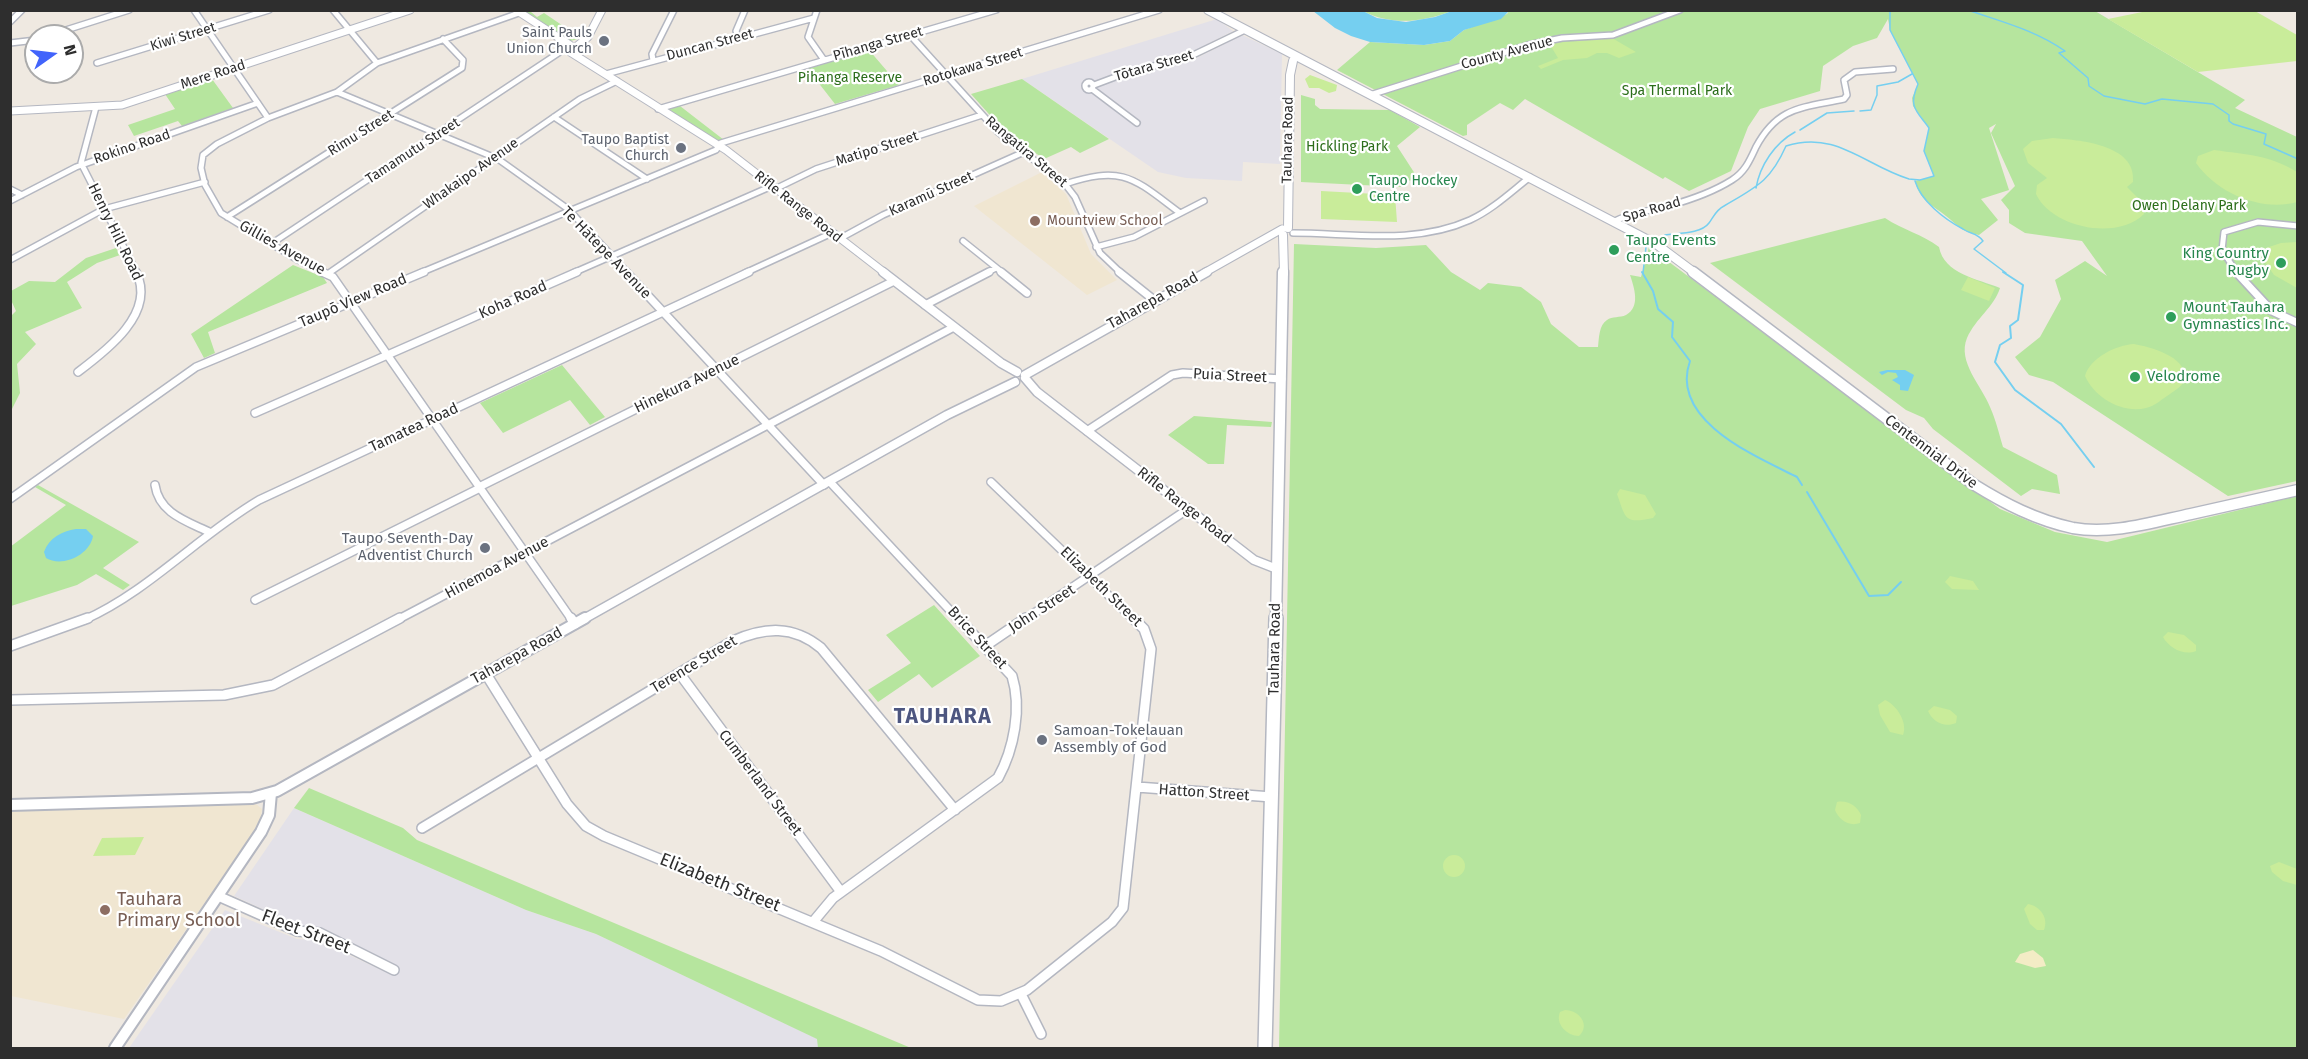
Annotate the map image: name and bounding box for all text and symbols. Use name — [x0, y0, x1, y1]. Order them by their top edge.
street label: Kiwi Street — [148, 19, 218, 55]
street label: Pīhanga Street — [831, 23, 925, 65]
north arrow — [24, 24, 84, 84]
place label: Saint Pauls Union Church — [507, 25, 592, 57]
street label: Duncan Street — [665, 25, 755, 65]
street label: County Avenue — [1459, 33, 1555, 73]
marker: Saint Pauls Union Church — [597, 34, 611, 48]
text: N — [60, 43, 81, 57]
street label: Rotokawa Street — [921, 44, 1025, 90]
street label: Tōtara Street — [1113, 47, 1195, 85]
street label: Mere Road — [178, 57, 248, 93]
park label: Pihanga Reserve — [798, 70, 902, 86]
park label: Spa Thermal Park — [1622, 83, 1732, 99]
street label: Tauhara Road — [1279, 97, 1297, 183]
street label: Rimu Street — [325, 106, 397, 160]
street label: Rangatira Street — [982, 113, 1070, 191]
street label: Tamamutu Street — [363, 114, 463, 188]
street label: Rokino Road — [91, 126, 173, 168]
street label: Matipo Street — [834, 128, 920, 170]
place label: Taupo Baptist Church — [581, 132, 669, 164]
street label: Whakaipo Avenue — [420, 135, 522, 213]
park label: Hickling Park — [1306, 139, 1388, 155]
marker: Taupo Baptist Church — [674, 141, 688, 155]
street label: Rifle Range Road — [751, 168, 845, 246]
street label: Karamū Street — [886, 168, 976, 220]
place label: Taupo Hockey Centre — [1369, 173, 1457, 206]
street label: Henry Hill Road — [84, 180, 146, 284]
marker: Taupo Hockey Centre — [1350, 182, 1364, 196]
street label: Spa Road — [1621, 194, 1683, 226]
park label: Owen Delany Park — [2132, 198, 2246, 214]
street label: Te Hātepe Avenue — [557, 203, 655, 303]
place label: Mountview School — [1047, 213, 1163, 229]
marker: Mountview School — [1028, 214, 1042, 228]
street label: Gillies Avenue — [236, 217, 328, 279]
place label: Taupo Events Centre — [1626, 232, 1716, 267]
marker: Taupo Events Centre — [1607, 243, 1621, 257]
place label: King Country Rugby — [2182, 245, 2269, 280]
marker: King Country Rugby — [2274, 256, 2288, 270]
street label: Taharepa Road — [1104, 269, 1202, 333]
street label: Taupō View Road — [296, 270, 410, 332]
street label: Koha Road — [476, 277, 550, 323]
place label: Mount Tauhara Gymnastics Inc. — [2183, 299, 2288, 334]
marker: Mount Tauhara Gymnastics Inc. — [2164, 310, 2178, 324]
street label: Hinekura Avenue — [631, 351, 743, 417]
street label: Puia Street — [1193, 365, 1267, 387]
place label: Velodrome — [2147, 368, 2220, 386]
marker: Velodrome — [2128, 370, 2142, 384]
street label: Tamatea Road — [367, 400, 461, 456]
street label: Centennial Drive — [1881, 411, 1981, 493]
street label: Rifle Range Road — [1133, 464, 1235, 548]
place label: Taupo Seventh-Day Adventist Church — [342, 530, 473, 565]
street label: Hinemoa Avenue — [442, 533, 552, 603]
marker: Taupo Seventh-Day Adventist Church — [478, 541, 492, 555]
street label: Elizabeth Street — [1056, 543, 1146, 631]
street label: John Street — [1005, 581, 1079, 637]
street label: Tauhara Road — [1265, 602, 1285, 696]
street label: Brice Street — [944, 603, 1010, 673]
street label: Taharepa Road — [468, 624, 566, 688]
street label: Terence Street — [648, 632, 740, 698]
district label: TAUHARA — [894, 704, 992, 730]
place label: Samoan-Tokelauan Assembly of God — [1054, 722, 1184, 757]
street label: Cumberland Street — [714, 727, 806, 839]
marker: Samoan-Tokelauan Assembly of God — [1035, 733, 1049, 747]
street label: Hatton Street — [1158, 781, 1250, 805]
street label: Elizabeth Street — [656, 849, 784, 917]
place label: Tauhara Primary School — [117, 889, 240, 932]
marker: Tauhara Primary School — [98, 903, 112, 917]
street label: Fleet Street — [258, 905, 354, 959]

